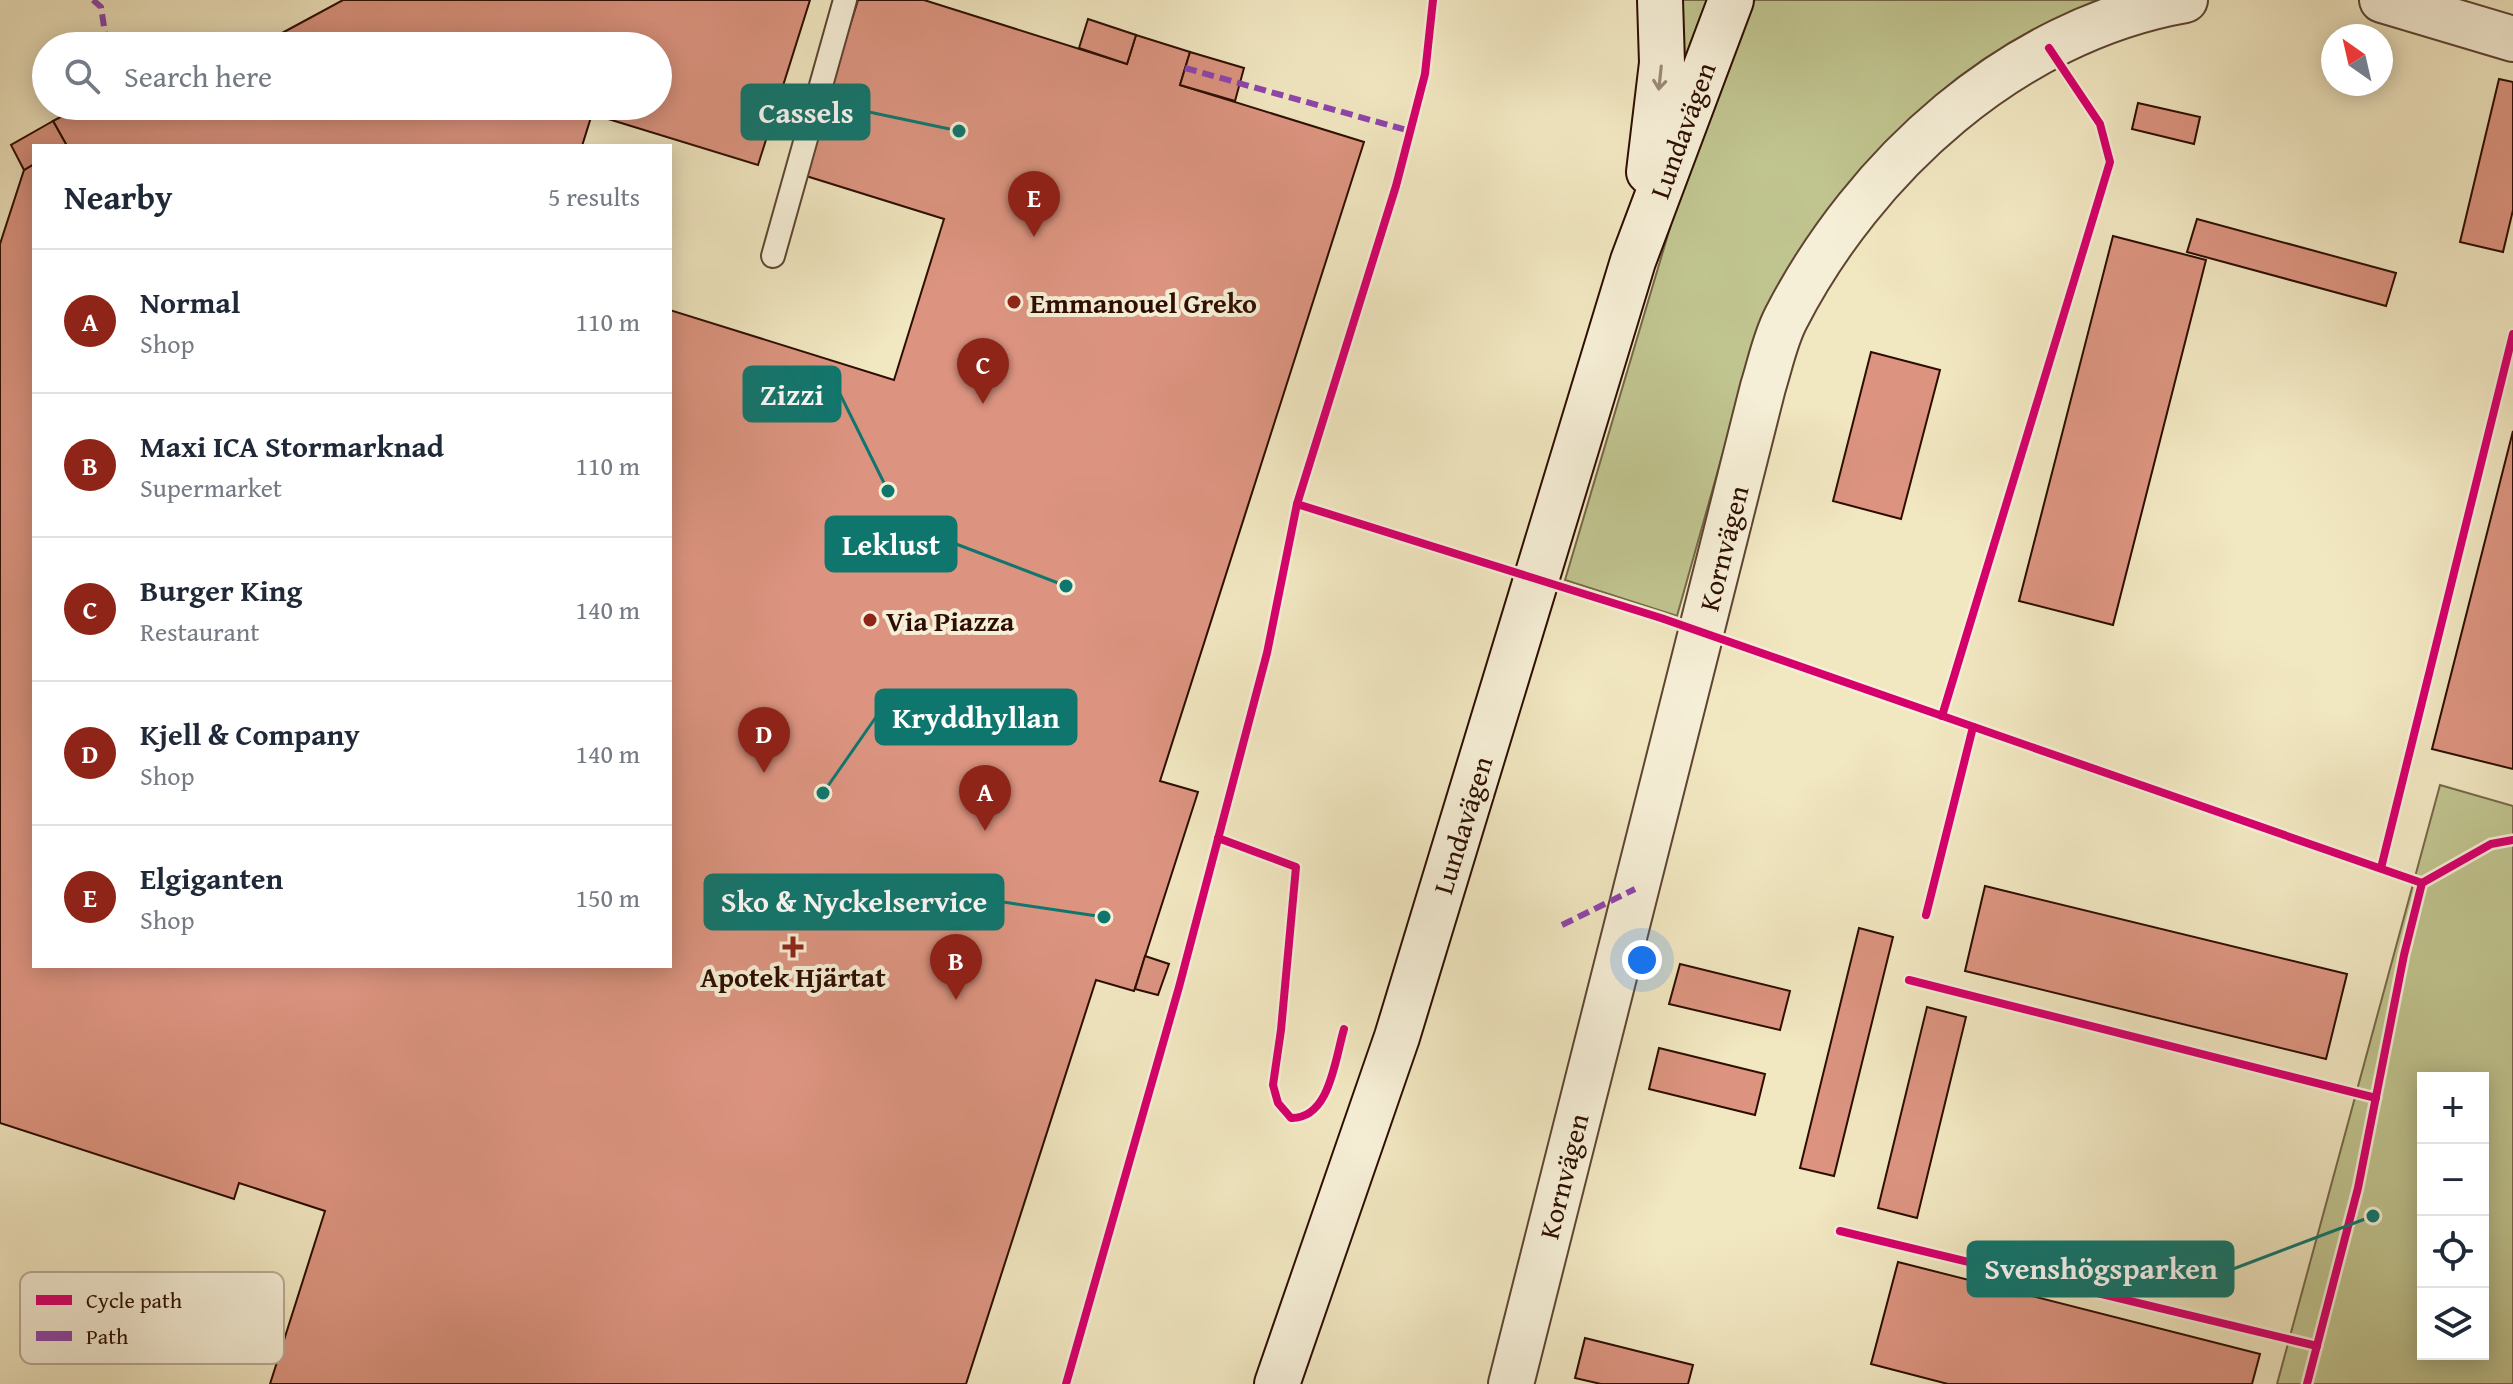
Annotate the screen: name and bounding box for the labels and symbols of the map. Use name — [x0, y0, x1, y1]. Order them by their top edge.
north arrow — [2321, 24, 2393, 96]
street label: Lundavägen — [1638, 56, 1726, 204]
one-way arrow — [1652, 64, 1667, 91]
callout: Cassels — [742, 85, 869, 139]
text: Cassels — [758, 90, 854, 134]
pin: E — [1008, 171, 1060, 237]
place label: Emmanouel Greko — [1030, 282, 1257, 323]
marker: Emmanouel Greko — [1005, 293, 1023, 311]
pin: C — [957, 338, 1009, 404]
callout: Zizzi — [744, 367, 840, 421]
text: Zizzi — [760, 372, 824, 416]
street label: Kornvägen — [1688, 481, 1758, 615]
callout: Leklust — [826, 517, 956, 571]
text: Leklust — [842, 522, 941, 566]
place label: Via Piazza — [886, 600, 1015, 641]
marker: Via Piazza — [861, 611, 879, 629]
callout: Kryddhyllan — [876, 690, 1076, 744]
text: Kryddhyllan — [892, 695, 1060, 739]
pin: D — [738, 707, 790, 773]
street label: Lundavägen — [1422, 751, 1502, 899]
pin: A — [959, 765, 1011, 831]
callout: Sko & Nyckelservice — [705, 875, 1003, 929]
text: Sko & Nyckelservice — [721, 879, 987, 923]
pin: B — [930, 934, 982, 1000]
marker: Apotek Hjärtat — [784, 938, 802, 956]
your location — [1622, 940, 1662, 980]
place label: Apotek Hjärtat — [700, 956, 886, 997]
street label: Kornvägen — [1528, 1109, 1598, 1243]
callout: Svenshögsparken — [1968, 1242, 2233, 1296]
text: Svenshögsparken — [1984, 1246, 2218, 1290]
legend — [20, 1272, 284, 1364]
text: Cycle path — [86, 1284, 183, 1316]
text: Path — [86, 1320, 129, 1352]

